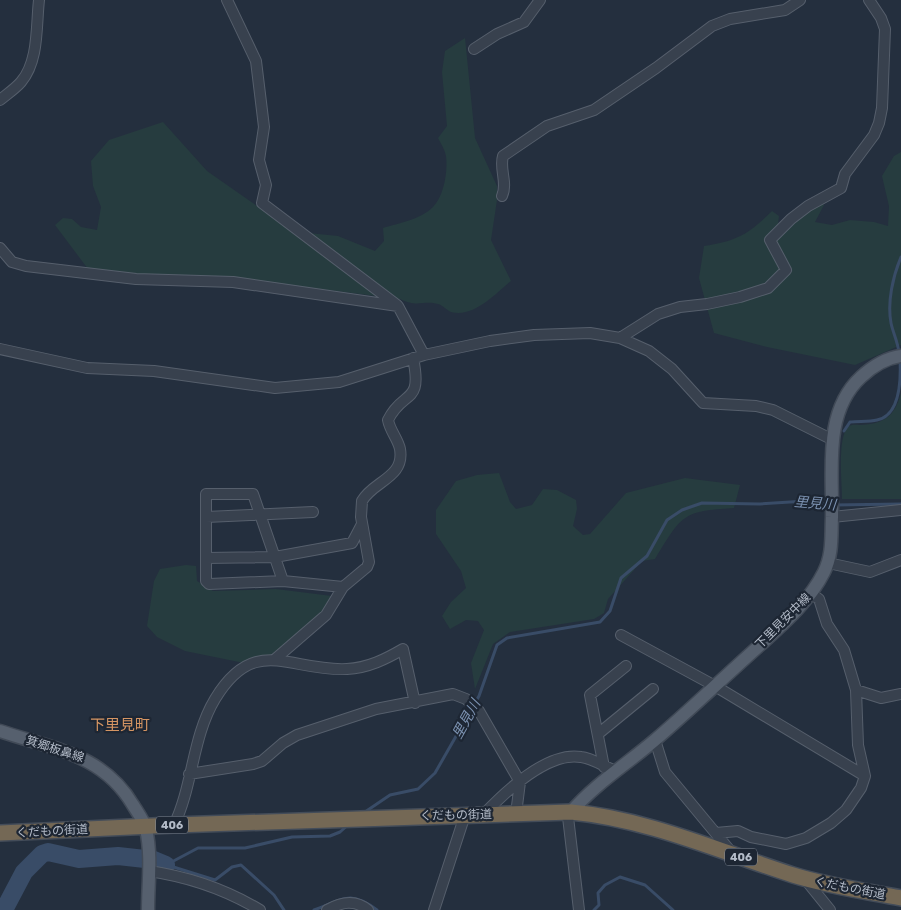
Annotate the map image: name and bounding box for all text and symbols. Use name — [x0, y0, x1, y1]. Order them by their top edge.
water label: 里見川 — [793, 493, 839, 514]
street label: 下里見安中線 — [753, 591, 813, 651]
water label: 里見川 — [449, 695, 485, 742]
district label: 下里見町 — [90, 716, 150, 734]
street label: 箕郷板鼻線 — [24, 733, 86, 765]
street label: くだもの街道 — [420, 807, 492, 823]
road number: 406 — [156, 816, 188, 834]
street label: くだもの街道 — [16, 822, 88, 840]
road number: 406 — [725, 849, 757, 866]
street label: くだもの街道 — [813, 874, 887, 902]

